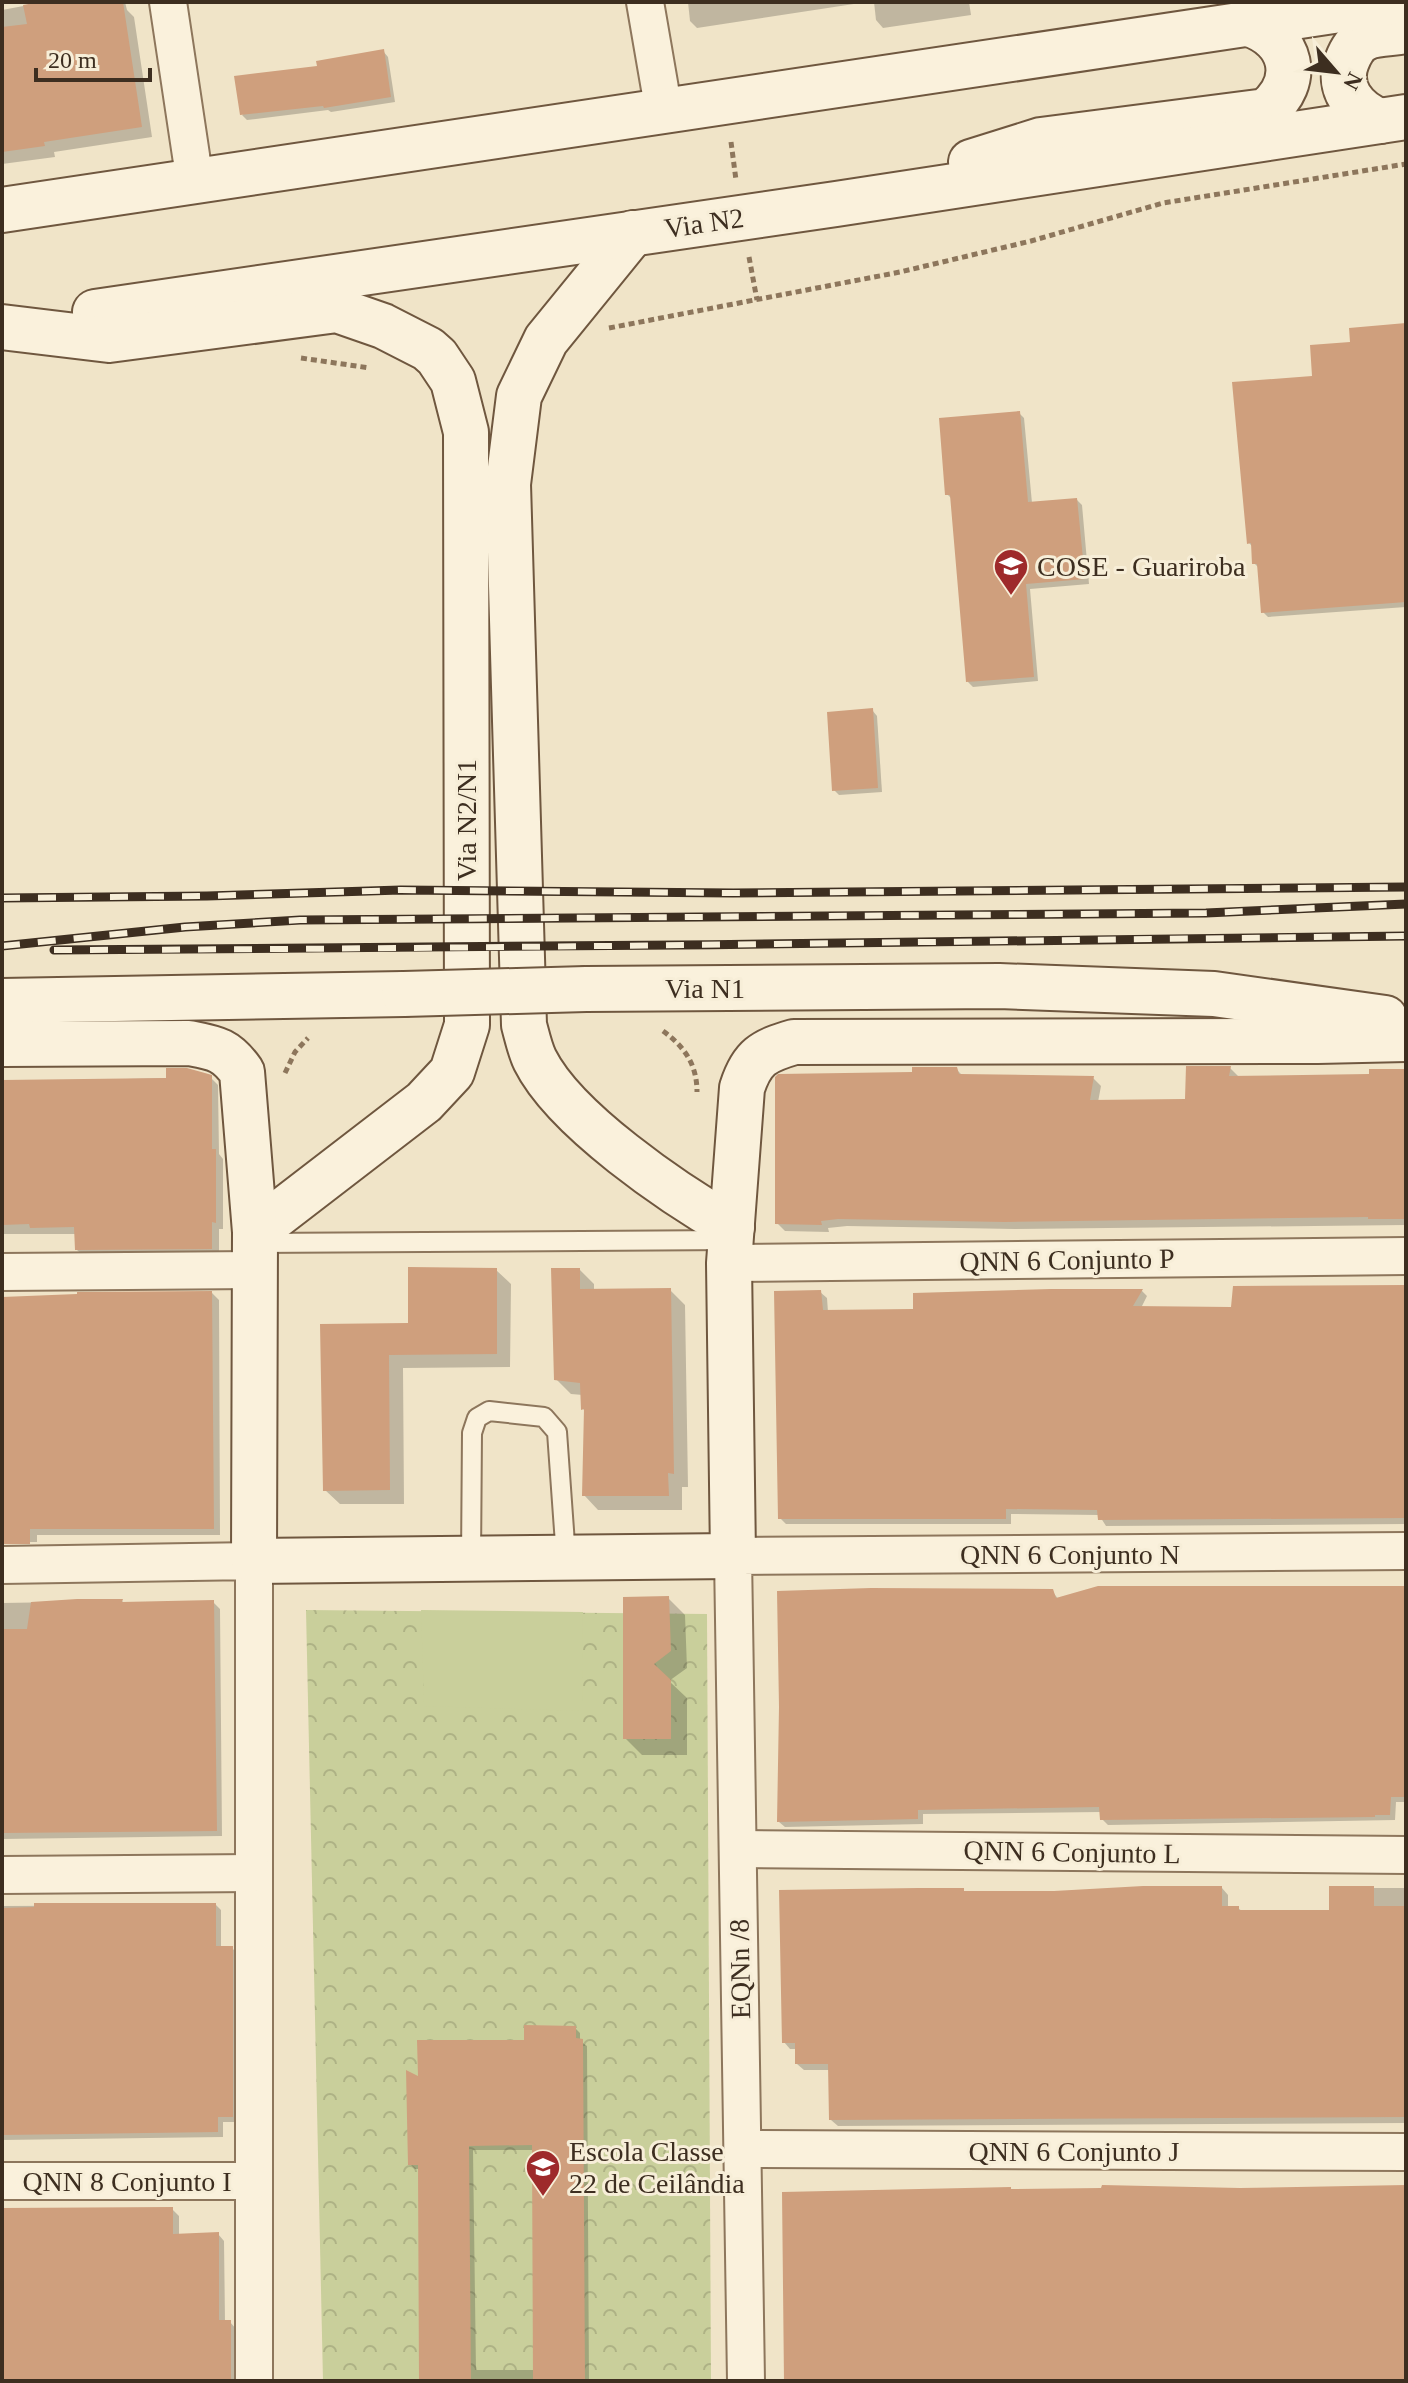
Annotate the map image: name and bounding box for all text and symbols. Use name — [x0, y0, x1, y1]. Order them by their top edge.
scale bar — [36, 32, 150, 82]
north arrow — [1296, 32, 1376, 112]
text: 20 m — [48, 47, 97, 73]
text: N — [1338, 68, 1368, 94]
street label: Via N2 — [662, 202, 746, 244]
school or university icon: COSE - Guariroba — [992, 547, 1030, 597]
place label: COSE - Guariroba — [1037, 551, 1246, 582]
street label: Via N2/N1 — [451, 759, 482, 881]
street label: Via N1 — [665, 973, 745, 1004]
street label: QNN 6 Conjunto P — [959, 1243, 1175, 1277]
street label: QNN 6 Conjunto N — [960, 1539, 1180, 1570]
street label: QNN 6 Conjunto L — [963, 1835, 1181, 1869]
street label: EQNn /8 — [724, 1919, 756, 2019]
place label: Escola Classe 22 de Ceilândia — [569, 2136, 745, 2199]
street label: QNN 6 Conjunto J — [969, 2136, 1179, 2167]
school or university icon: Escola Classe 22 de Ceilândia — [524, 2148, 562, 2198]
street label: QNN 8 Conjunto I — [22, 2166, 232, 2197]

